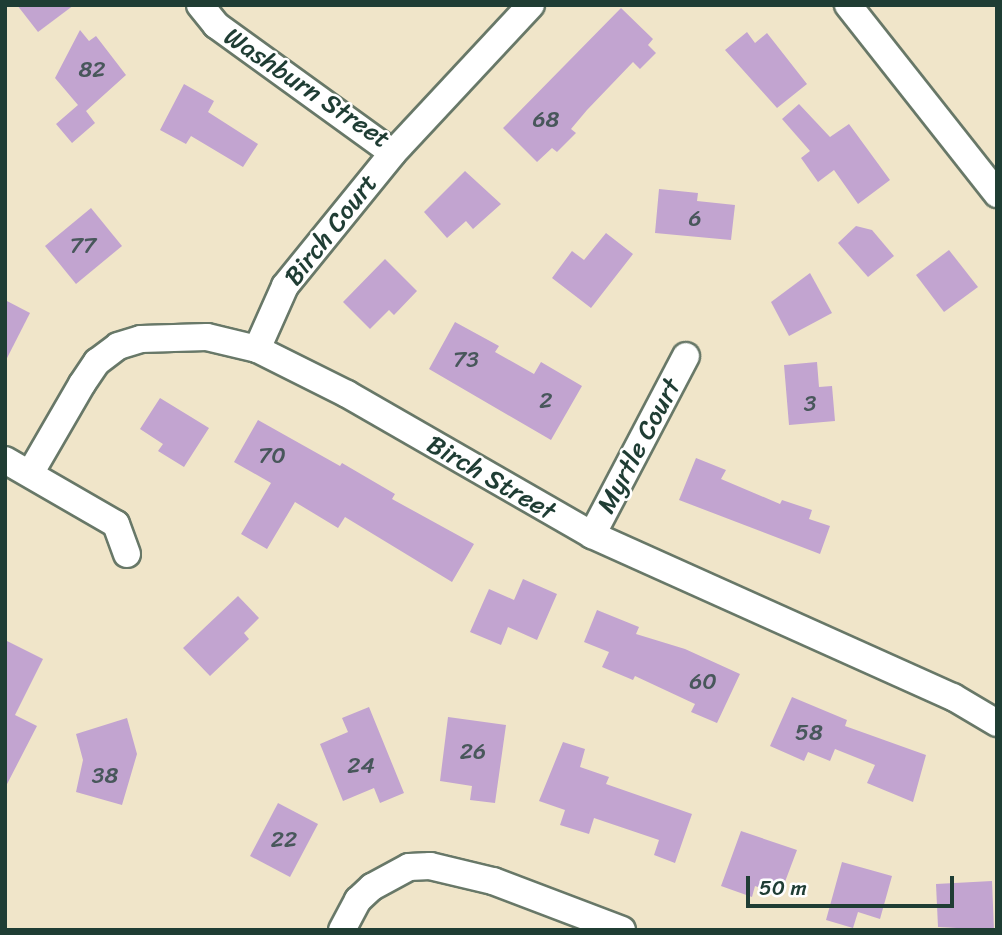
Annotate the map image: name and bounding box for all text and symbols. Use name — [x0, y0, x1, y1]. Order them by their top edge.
street label: Washburn Street — [218, 21, 396, 155]
house number: 82 — [78, 56, 106, 84]
house number: 68 — [533, 106, 559, 134]
street label: Birch Court — [278, 168, 384, 292]
house number: 6 — [688, 205, 702, 233]
house number: 77 — [70, 232, 96, 260]
house number: 73 — [453, 346, 479, 374]
street label: Myrtle Court — [590, 373, 688, 519]
house number: 2 — [539, 387, 553, 415]
house number: 3 — [804, 390, 816, 418]
street label: Birch Street — [421, 429, 561, 527]
house number: 70 — [258, 442, 286, 470]
house number: 60 — [689, 668, 717, 696]
house number: 58 — [795, 719, 823, 747]
house number: 26 — [460, 738, 486, 766]
house number: 24 — [347, 752, 375, 780]
house number: 38 — [92, 762, 118, 790]
house number: 22 — [271, 826, 297, 854]
scale bar — [750, 862, 958, 906]
text: 50 m — [759, 869, 807, 907]

